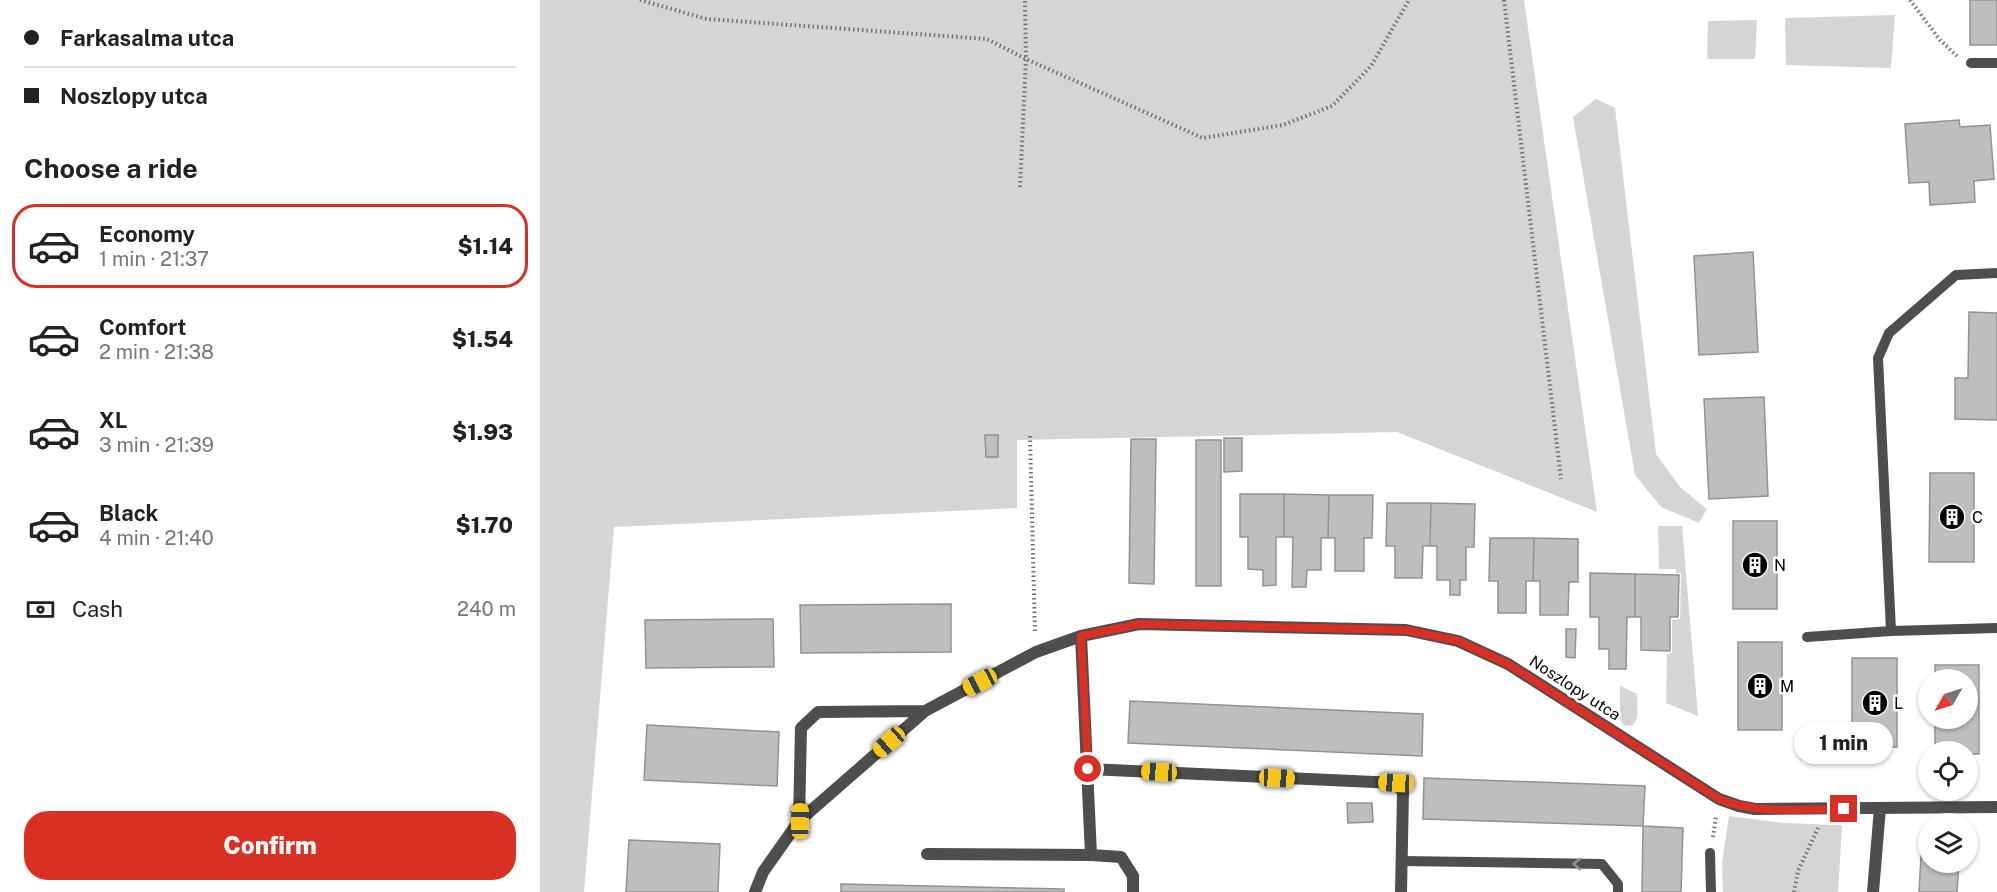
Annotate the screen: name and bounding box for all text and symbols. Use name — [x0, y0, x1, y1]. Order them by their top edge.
text: Farkasalma utca — [60, 25, 234, 51]
text: Noszlopy utca — [60, 83, 208, 109]
text: Choose a ride — [24, 152, 198, 184]
icon: car — [27, 219, 81, 273]
text: Economy — [99, 221, 195, 247]
text: $1.14 — [457, 233, 513, 259]
text: 1 min · 21:37 — [99, 247, 209, 271]
icon: car — [27, 312, 81, 366]
text: Comfort — [99, 314, 186, 340]
text: $1.54 — [452, 326, 513, 352]
text: 2 min · 21:38 — [99, 340, 214, 364]
icon: car — [27, 405, 81, 459]
text: XL — [99, 407, 127, 433]
text: $1.93 — [452, 419, 513, 445]
text: 3 min · 21:39 — [99, 433, 214, 457]
icon: car — [27, 498, 81, 552]
text: Black — [99, 500, 158, 526]
building icon: C — [1937, 502, 1967, 532]
place label: C — [1972, 508, 1983, 527]
text: $1.70 — [455, 512, 513, 538]
text: 4 min · 21:40 — [99, 526, 214, 550]
building icon: N — [1740, 550, 1770, 580]
place label: N — [1774, 556, 1786, 575]
icon: cash — [24, 593, 57, 626]
text: Cash — [72, 596, 123, 622]
text: 240 m — [457, 597, 516, 621]
street label: Noszlopy utca — [1526, 652, 1624, 724]
car — [960, 666, 1000, 698]
north arrow — [1918, 669, 1978, 729]
map controls — [1918, 669, 1978, 873]
building icon: M — [1745, 671, 1775, 701]
place label: M — [1780, 677, 1794, 696]
building icon: L — [1860, 688, 1890, 718]
place label: L — [1894, 694, 1903, 713]
callout: 1 min — [1794, 722, 1894, 764]
car — [870, 723, 908, 761]
text: 1 min — [1819, 731, 1868, 755]
button: locate — [1918, 741, 1978, 801]
route start — [1074, 755, 1101, 782]
car — [1141, 762, 1177, 782]
car — [1259, 768, 1295, 788]
car — [1378, 773, 1414, 793]
route end — [1830, 795, 1857, 822]
car — [791, 803, 809, 839]
button: Confirm — [24, 811, 516, 880]
button: layers — [1918, 813, 1978, 873]
one-way arrow — [1573, 857, 1582, 870]

